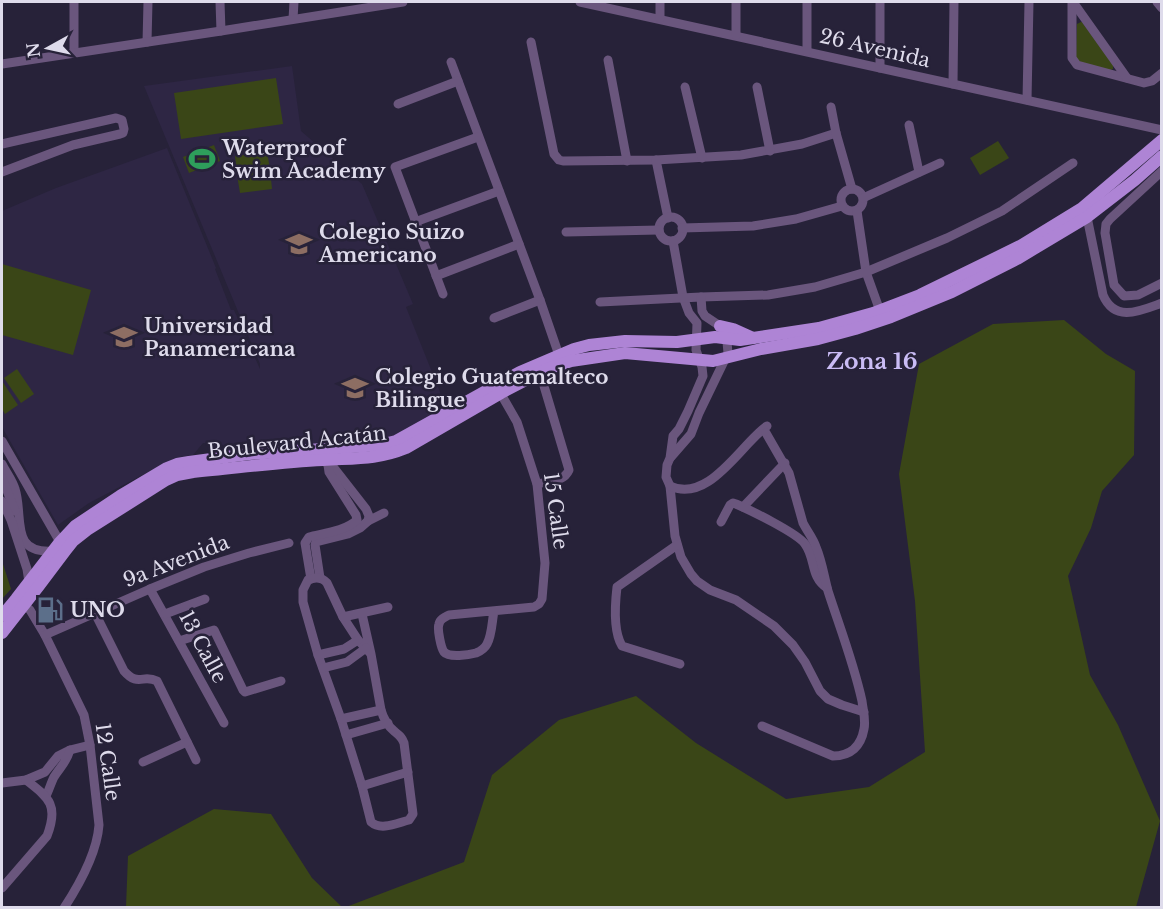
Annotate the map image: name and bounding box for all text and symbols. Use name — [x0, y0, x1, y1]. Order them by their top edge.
north arrow — [18, 18, 78, 78]
street label: 26 Avenida — [817, 24, 934, 73]
text: N — [22, 41, 44, 59]
place label: Waterproof Swim Academy — [221, 136, 386, 183]
sports icon: Waterproof Swim Academy — [187, 144, 217, 174]
place label: Colegio Suizo Americano — [318, 220, 465, 267]
school or university icon: Colegio Suizo Americano — [284, 229, 314, 259]
place label: Universidad Panamericana — [144, 314, 296, 361]
school or university icon: Universidad Panamericana — [109, 322, 139, 352]
district label: Zona 16 — [827, 348, 917, 375]
place label: Colegio Guatemalteco Bilingue — [375, 365, 608, 412]
school or university icon: Colegio Guatemalteco Bilingue — [340, 373, 370, 403]
street label: Boulevard Acatán — [206, 421, 388, 463]
street label: 15 Calle — [539, 471, 573, 551]
street label: 9a Avenida — [120, 530, 233, 592]
fuel station icon: UNO — [35, 595, 65, 625]
place label: UNO — [70, 598, 125, 622]
street label: 13 Calle — [174, 607, 232, 687]
street label: 12 Calle — [91, 721, 125, 803]

